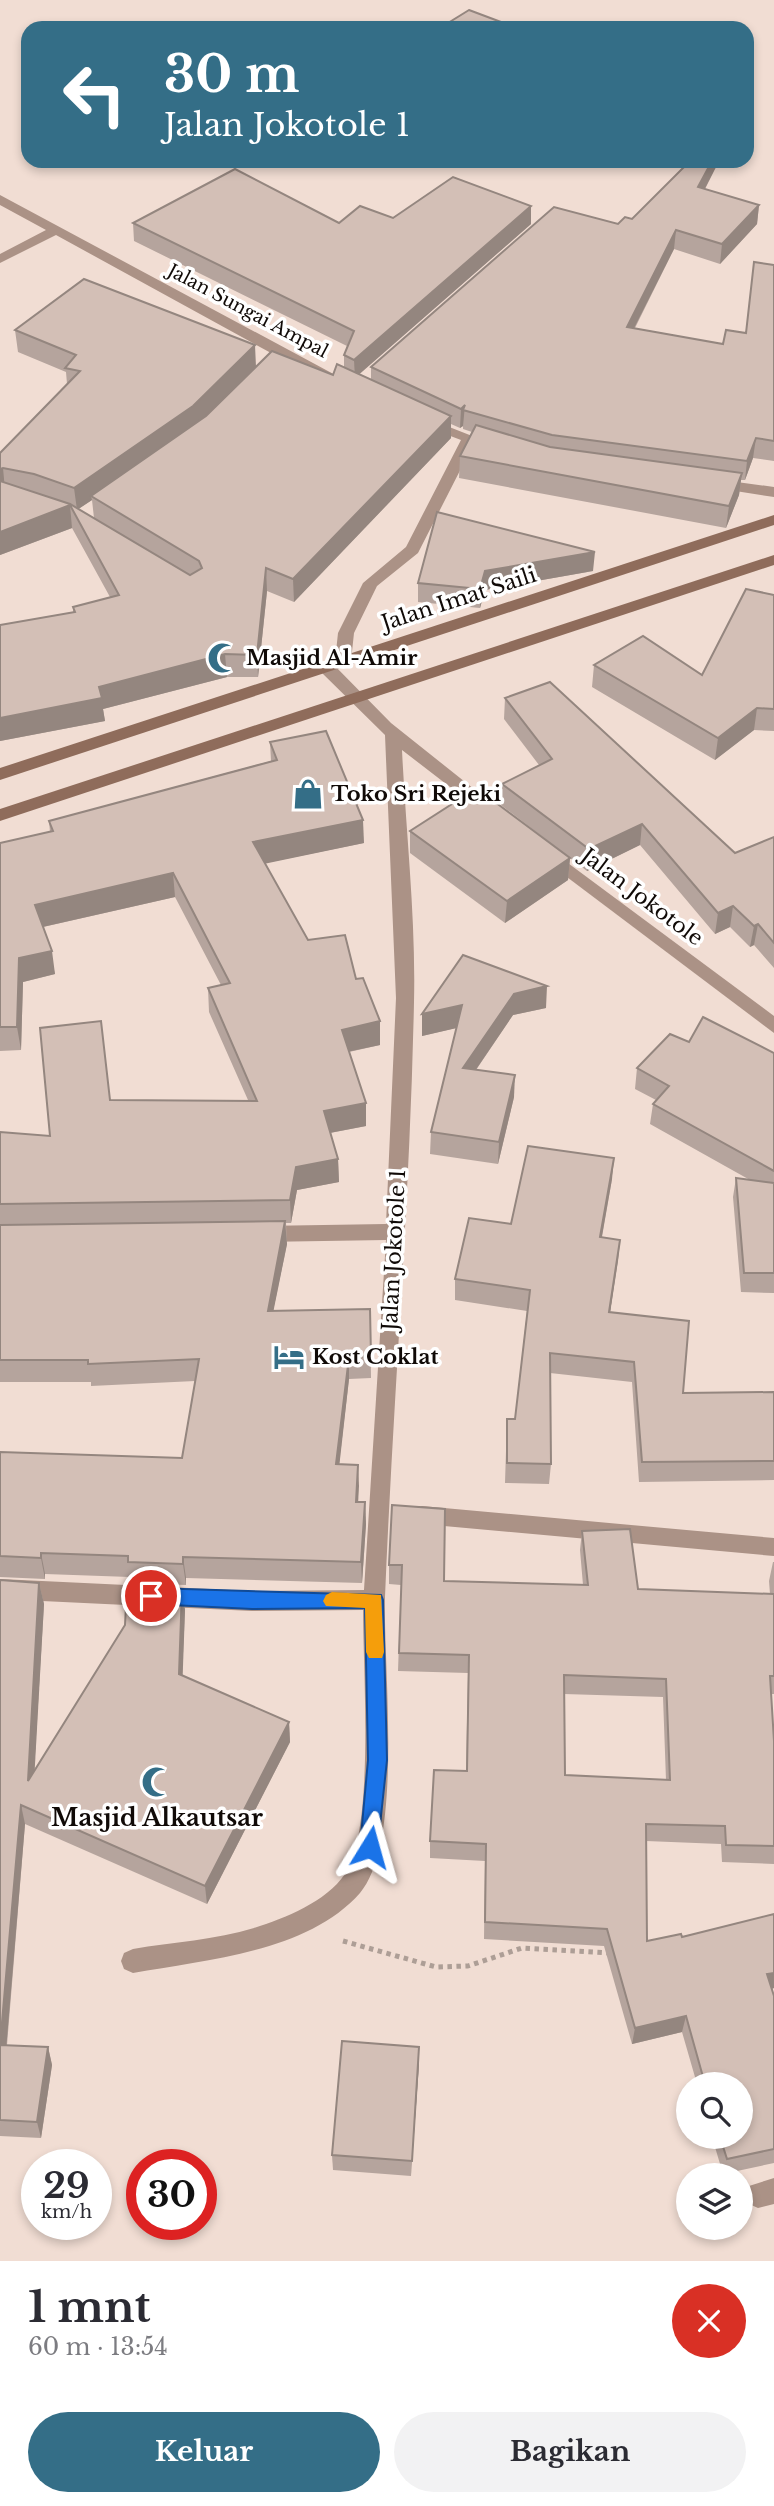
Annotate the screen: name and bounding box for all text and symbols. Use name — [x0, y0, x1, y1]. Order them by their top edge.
text: 30 m — [164, 44, 299, 105]
icon: left — [49, 49, 140, 140]
text: Jalan Jokotole 1 — [164, 105, 410, 145]
street label: Jalan Sungai Ampal — [162, 258, 332, 363]
street label: Jalan Imat Saili — [375, 562, 540, 637]
mosque icon: Masjid Al-Amir — [206, 641, 240, 675]
place label: Masjid Al-Amir — [246, 645, 418, 671]
shop icon: Toko Sri Rejeki — [291, 777, 325, 811]
place label: Toko Sri Rejeki — [331, 781, 501, 807]
street label: Jalan Jokotole — [573, 841, 708, 951]
street label: Jalan Jokotole 1 — [377, 1169, 411, 1334]
hotel icon: Kost Coklat — [272, 1340, 306, 1374]
place label: Kost Coklat — [312, 1344, 439, 1370]
pin — [121, 1566, 181, 1626]
icon: arrive — [132, 1577, 170, 1615]
mosque icon: Masjid Alkautsar — [140, 1765, 174, 1799]
place label: Masjid Alkautsar — [51, 1803, 263, 1832]
position arrow — [333, 1810, 407, 1884]
map controls — [676, 2072, 753, 2240]
button: search — [676, 2072, 753, 2149]
speed limit sign: 30 — [126, 2149, 217, 2240]
button: layers — [676, 2163, 753, 2240]
text: 29 — [43, 2164, 90, 2207]
text: km/h — [41, 2201, 92, 2223]
text: 1 mnt — [28, 2281, 151, 2333]
button: close — [672, 2284, 746, 2358]
text: 60 m · 13:54 — [28, 2333, 168, 2361]
button: Keluar — [28, 2412, 380, 2492]
button: Bagikan — [394, 2412, 746, 2492]

